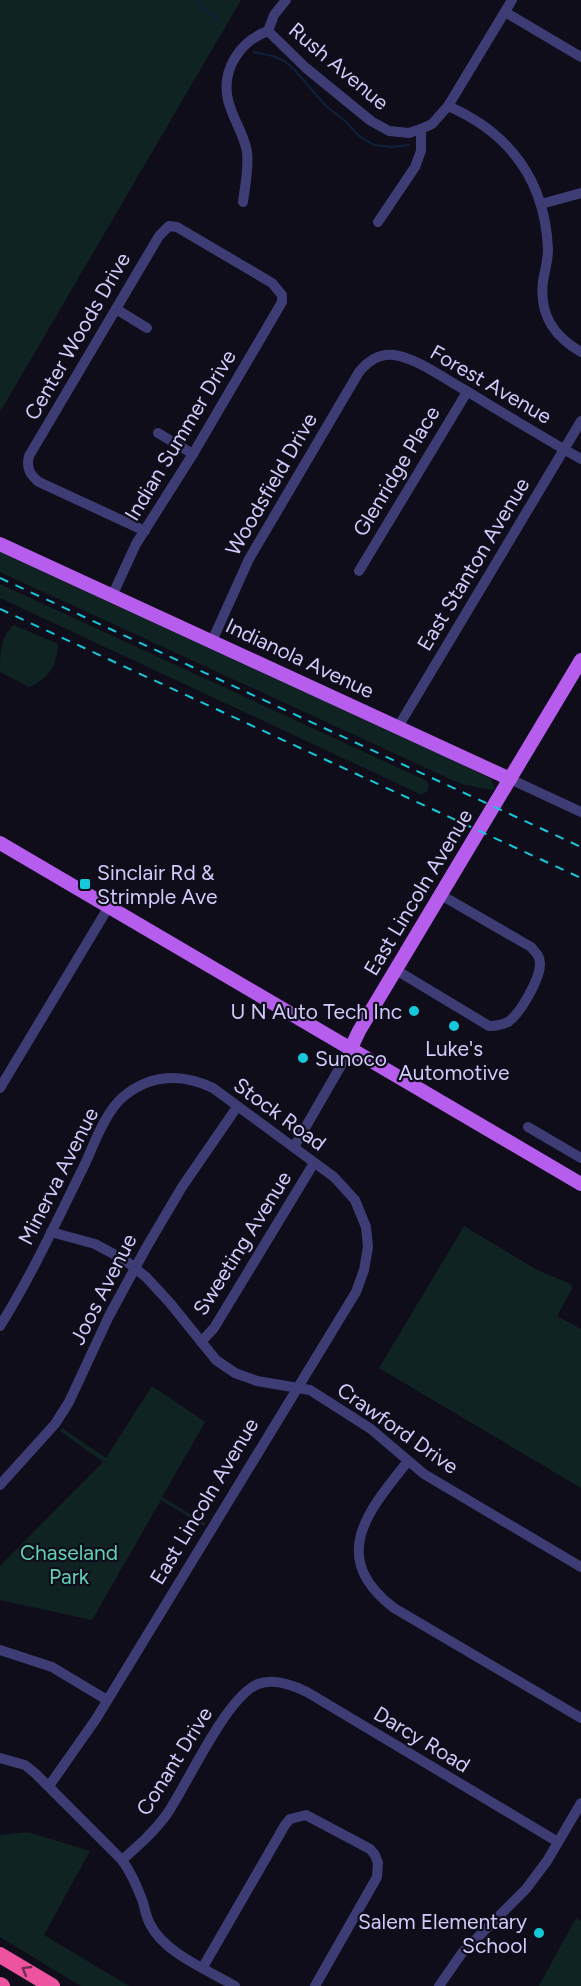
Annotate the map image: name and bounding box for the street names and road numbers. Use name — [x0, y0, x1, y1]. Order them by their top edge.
street label: Rush Avenue — [284, 17, 394, 115]
street label: Center Woods Drive — [19, 248, 135, 424]
street label: Forest Avenue — [426, 339, 556, 429]
street label: Indian Summer Drive — [119, 345, 241, 525]
street label: Glenridge Place — [347, 401, 445, 541]
street label: Woodsfield Drive — [220, 408, 322, 560]
street label: East Stanton Avenue — [411, 473, 535, 655]
street label: Indianola Avenue — [222, 613, 378, 703]
street label: East Lincoln Avenue — [358, 804, 478, 980]
street label: Stock Road — [229, 1072, 331, 1156]
street label: Minerva Avenue — [13, 1103, 103, 1249]
street label: Sweeting Avenue — [188, 1166, 296, 1320]
street label: Joos Avenue — [64, 1229, 142, 1349]
street label: Crawford Drive — [333, 1377, 463, 1479]
street label: East Lincoln Avenue — [144, 1413, 264, 1589]
street label: Darcy Road — [369, 1700, 475, 1778]
street label: Conant Drive — [131, 1702, 217, 1820]

